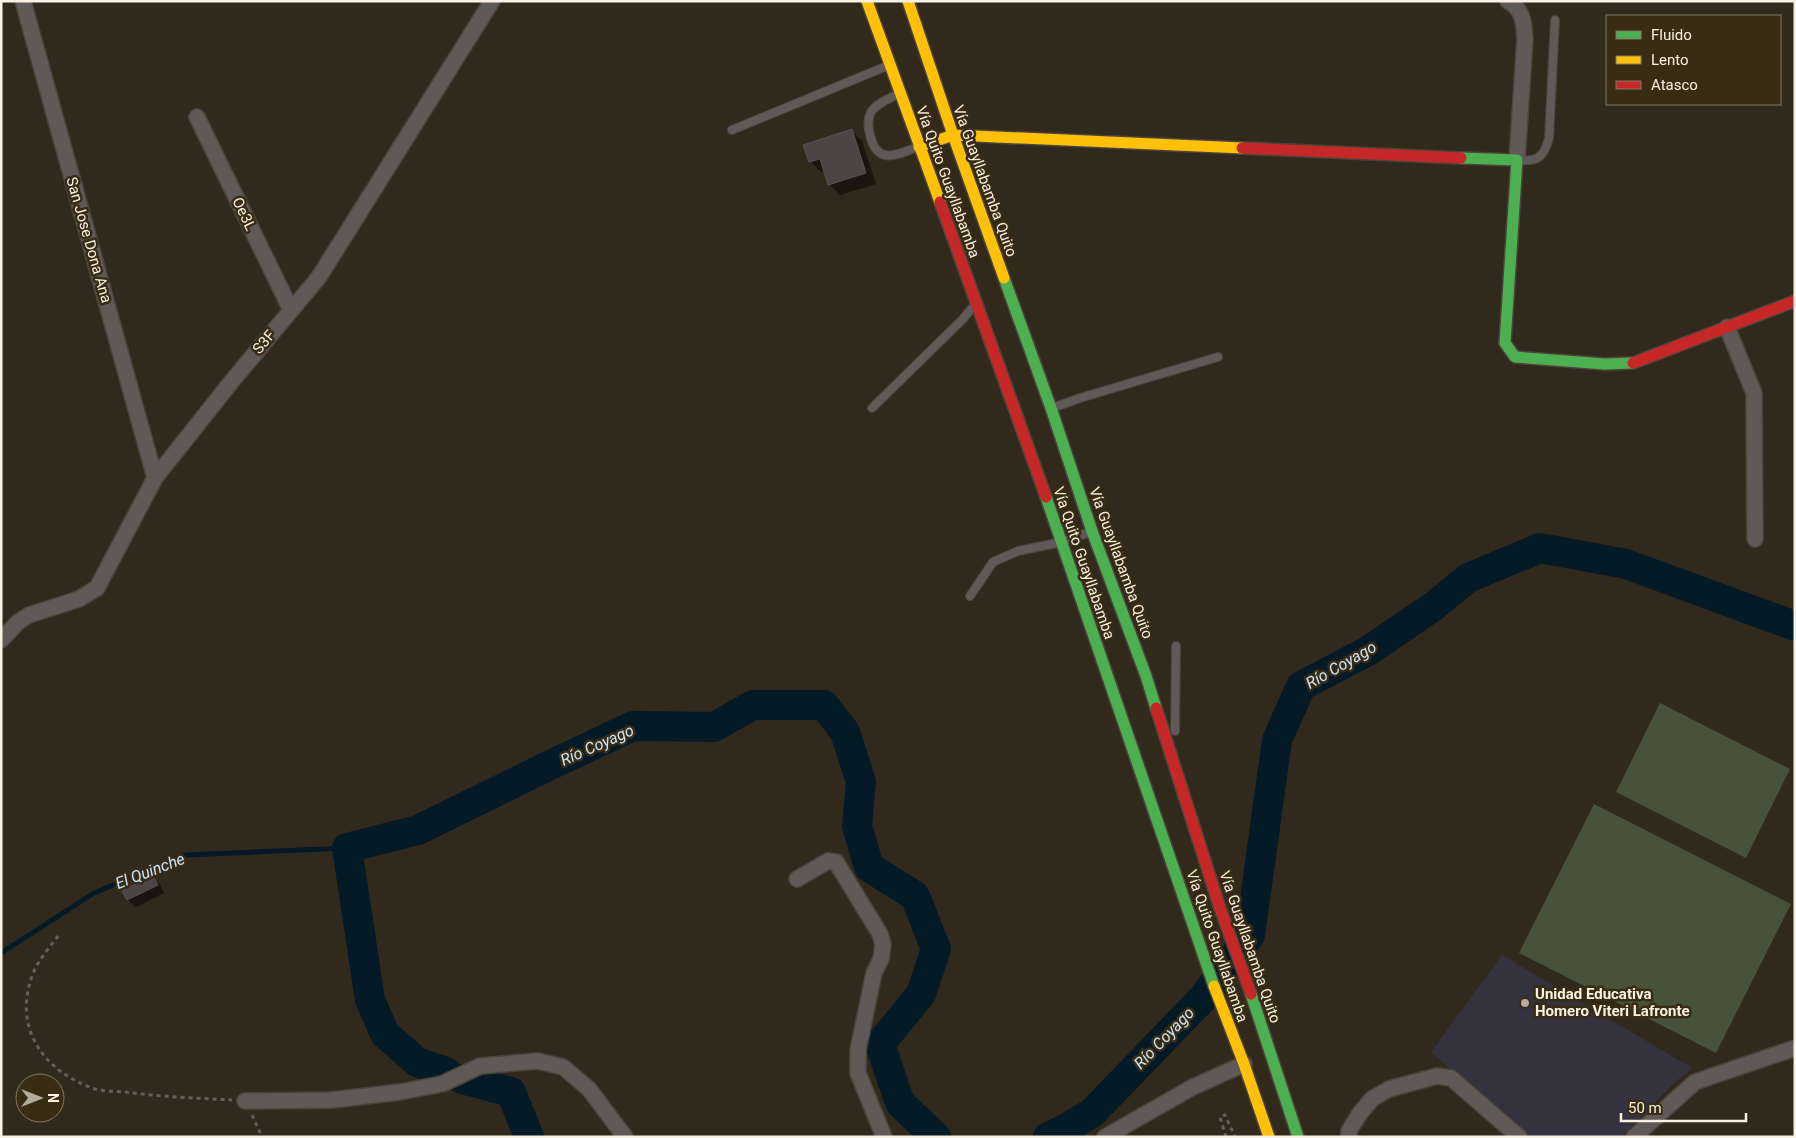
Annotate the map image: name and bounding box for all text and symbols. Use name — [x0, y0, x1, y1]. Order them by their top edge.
legend — [1606, 15, 1781, 105]
text: Fluido — [1651, 26, 1692, 44]
text: Lento — [1651, 51, 1689, 69]
text: Atasco — [1651, 76, 1698, 94]
street label: Vía Guayllabamba Quito — [949, 103, 1021, 259]
street label: Vía Quito Guayllabamba — [912, 104, 984, 260]
street label: San Jose Dona Ana — [62, 175, 116, 305]
street label: Oe3L — [228, 194, 260, 234]
street label: S3F — [249, 326, 279, 358]
street label: Vía Quito Guayllabamba — [1049, 485, 1119, 641]
street label: Vía Guayllabamba Quito — [1085, 485, 1157, 641]
water label: Río Coyago — [1302, 637, 1380, 693]
water label: Río Coyago — [557, 720, 637, 770]
water label: El Quinche — [113, 849, 187, 893]
street label: Vía Quito Guayllabamba — [1182, 868, 1252, 1024]
street label: Vía Guayllabamba Quito — [1215, 869, 1285, 1025]
place label: Unidad Educativa Homero Viteri Lafronte — [1535, 985, 1690, 1020]
marker: Unidad Educativa Homero Viteri Lafronte — [1519, 997, 1531, 1009]
water label: Río Coyago — [1130, 1003, 1198, 1073]
north arrow — [15, 1073, 65, 1123]
scale bar — [1621, 1090, 1746, 1122]
text: N — [45, 1093, 61, 1103]
text: 50 m — [1628, 1099, 1662, 1117]

